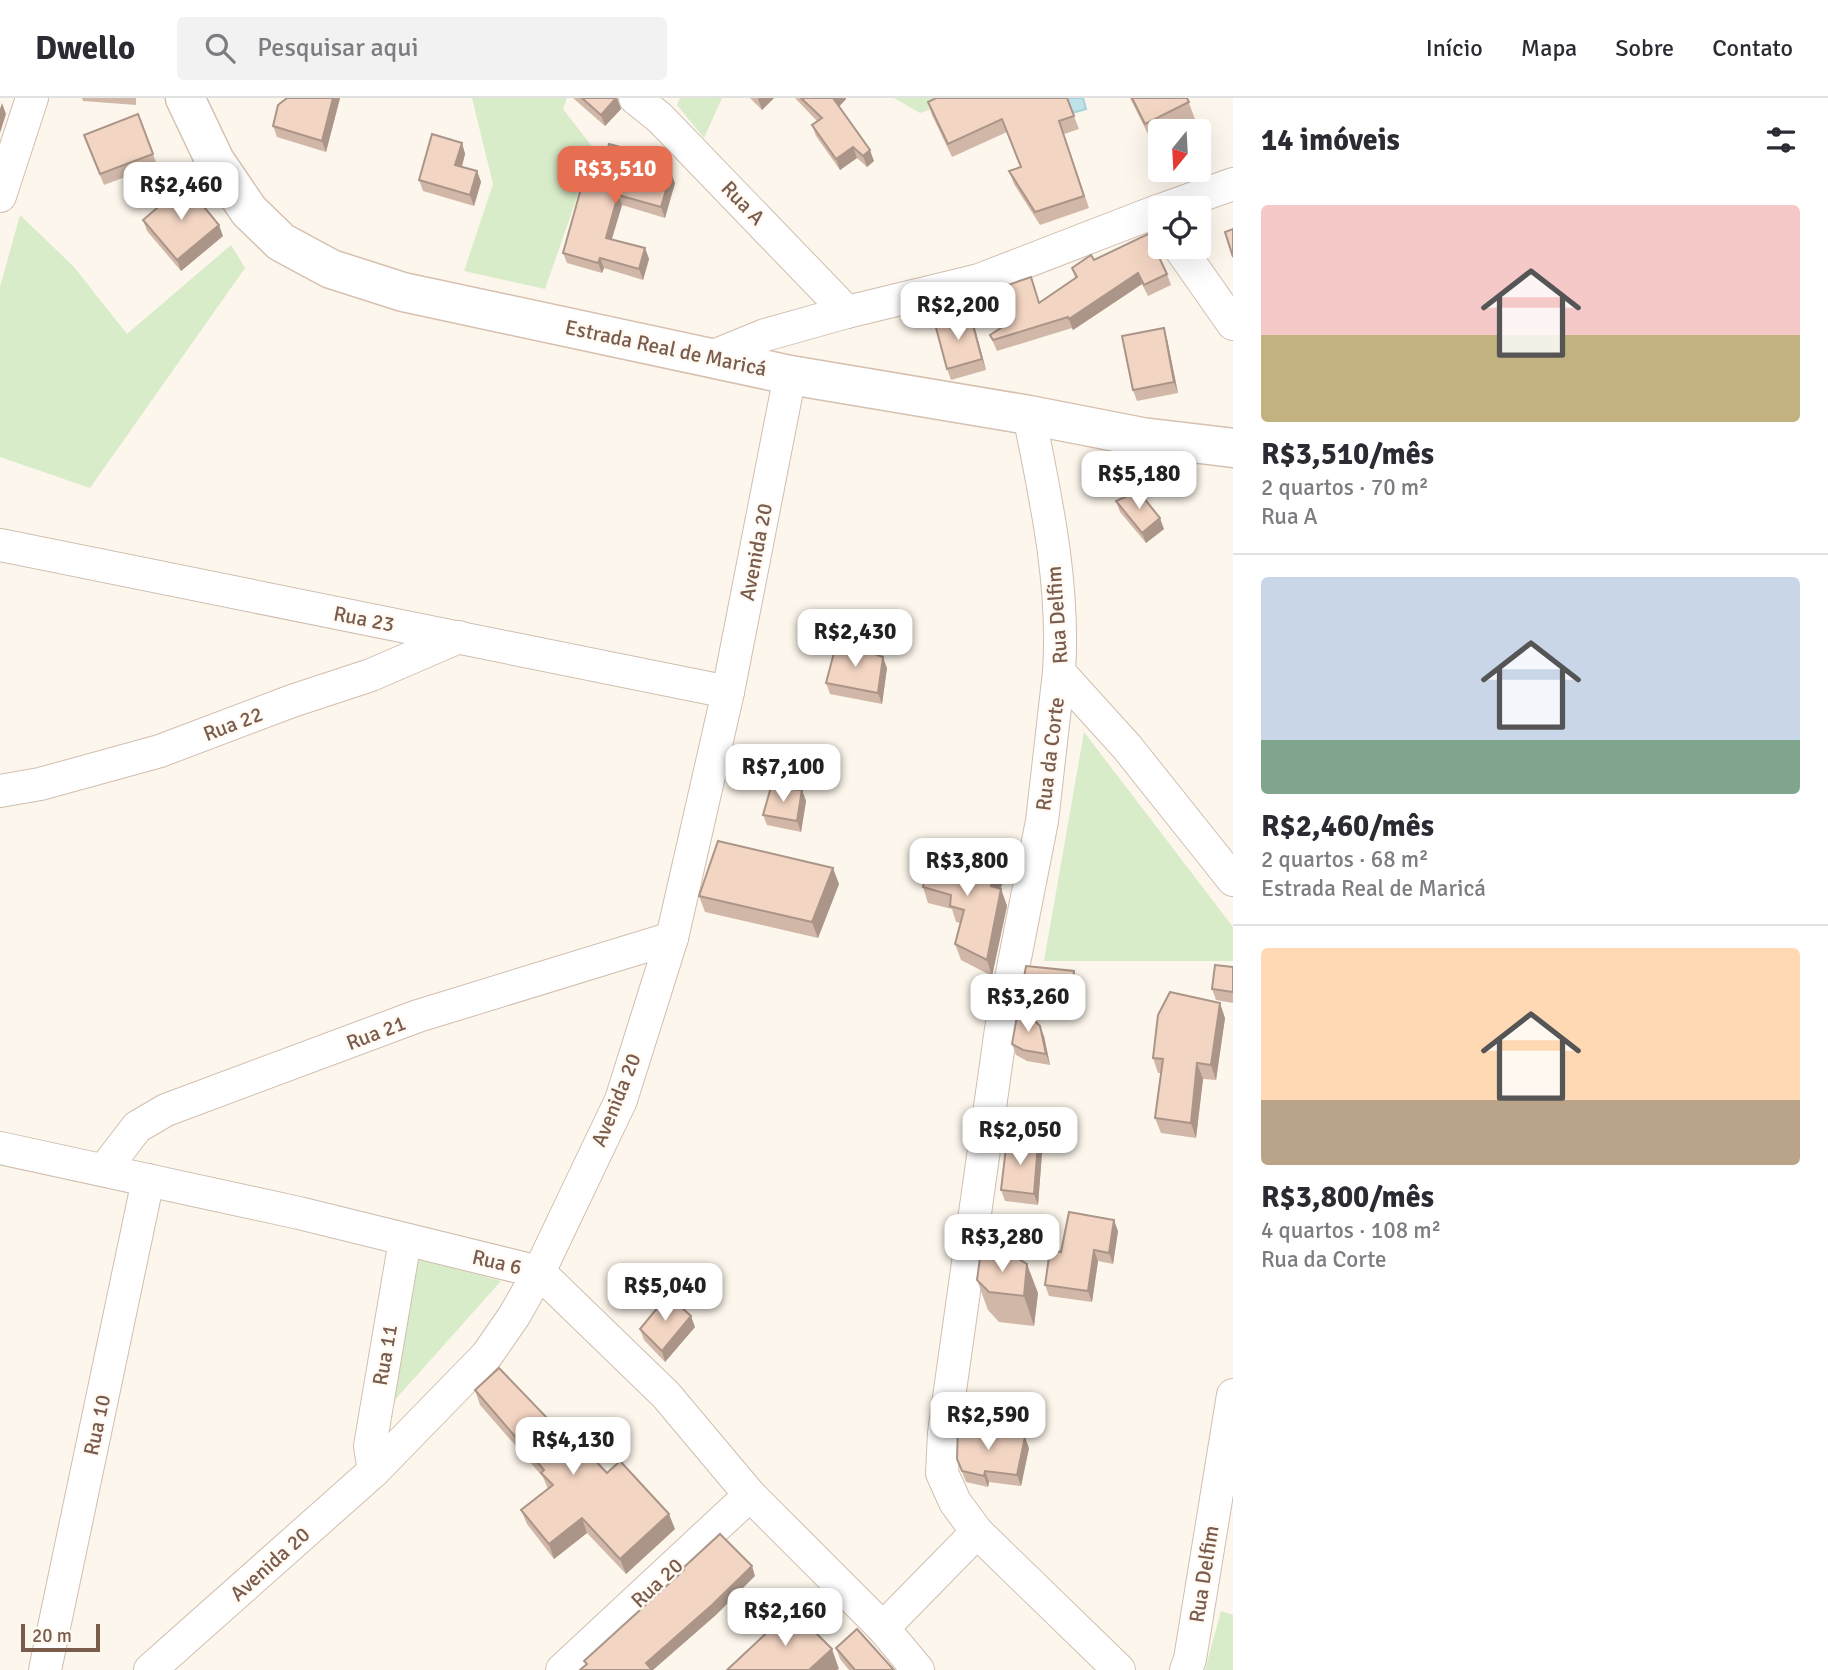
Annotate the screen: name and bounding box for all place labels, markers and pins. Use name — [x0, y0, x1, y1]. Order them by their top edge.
pin: R$3,510 — [550, 146, 680, 206]
pin: R$2,460 — [116, 162, 246, 222]
pin: R$2,200 — [893, 282, 1023, 342]
pin: R$5,180 — [1074, 452, 1204, 511]
pin: R$2,430 — [790, 610, 920, 669]
pin: R$7,100 — [718, 744, 848, 804]
pin: R$3,800 — [902, 838, 1032, 898]
pin: R$3,260 — [963, 974, 1093, 1034]
pin: R$2,050 — [955, 1108, 1085, 1167]
pin: R$3,280 — [937, 1214, 1067, 1274]
pin: R$5,040 — [600, 1264, 730, 1323]
pin: R$2,590 — [923, 1392, 1053, 1452]
pin: R$4,130 — [508, 1418, 638, 1477]
pin: R$2,160 — [720, 1588, 850, 1648]

